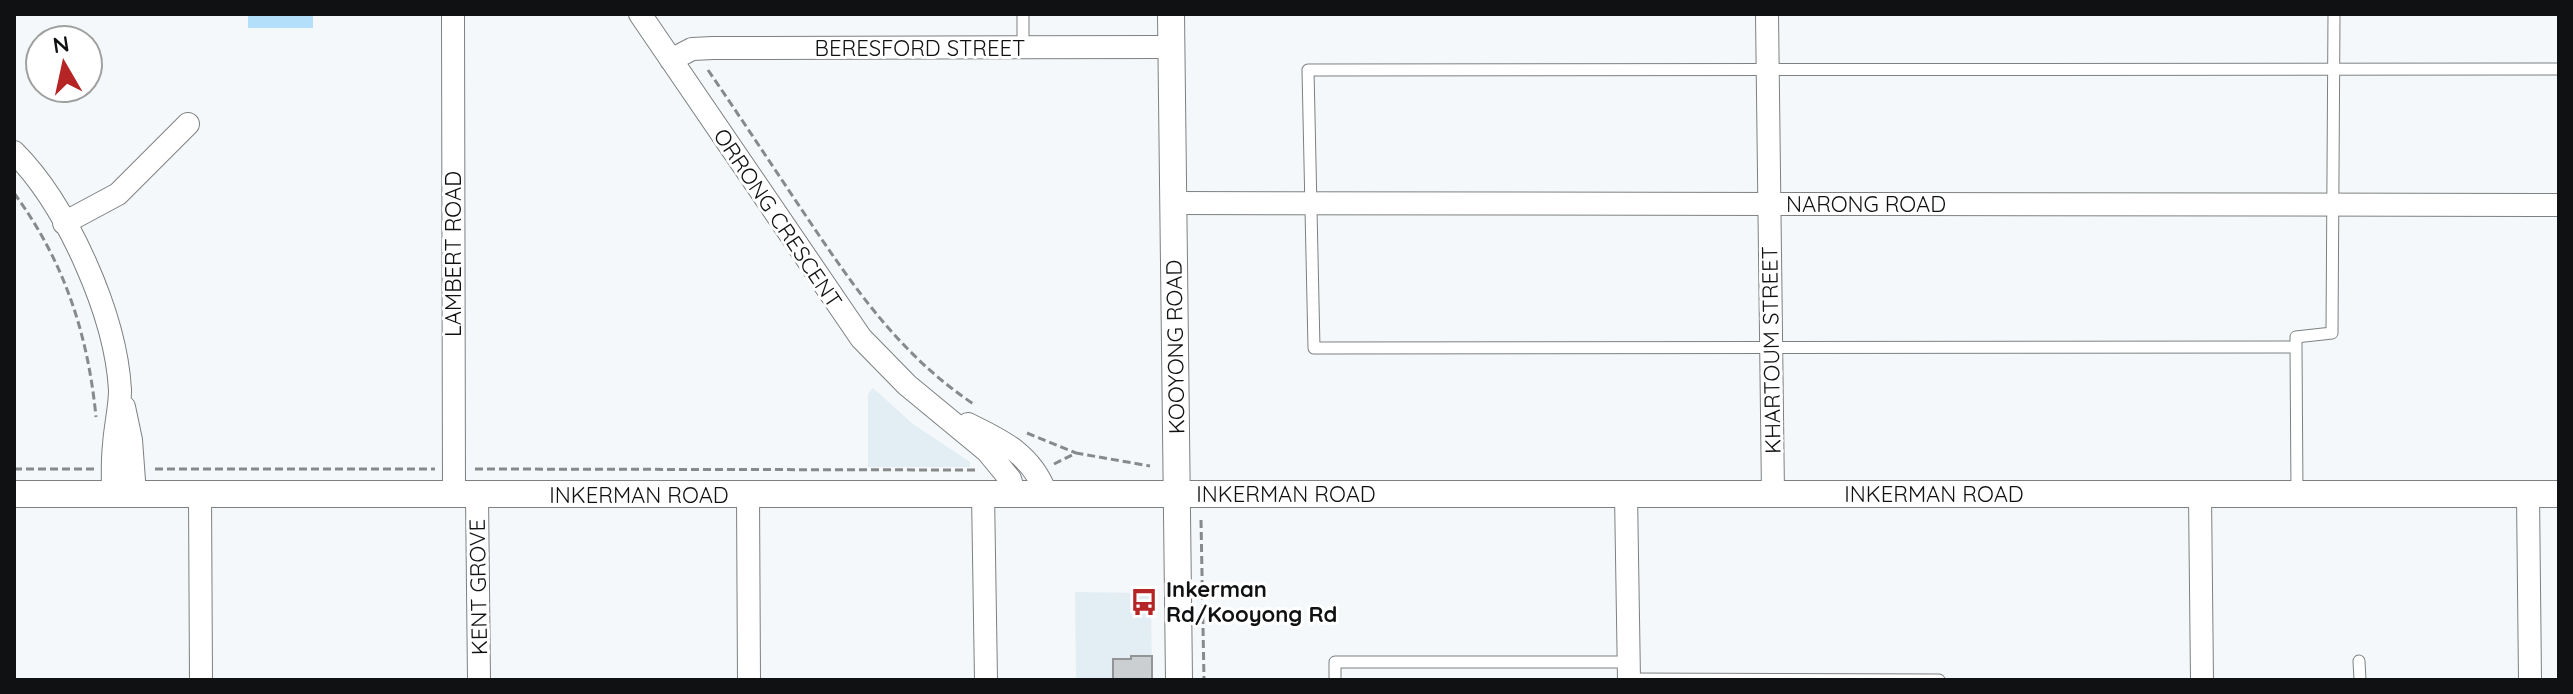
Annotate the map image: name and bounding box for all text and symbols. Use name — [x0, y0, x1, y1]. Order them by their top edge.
north arrow — [24, 24, 104, 104]
text: N — [51, 29, 71, 59]
street label: BERESFORD STREET — [815, 34, 1025, 62]
street label: ORRONG CRESCENT — [708, 123, 848, 313]
street label: LAMBERT ROAD — [439, 171, 467, 337]
street label: NARONG ROAD — [1786, 190, 1946, 218]
street label: KHARTOUM STREET — [1755, 246, 1787, 454]
street label: KOOYONG ROAD — [1159, 260, 1191, 434]
street label: INKERMAN ROAD — [1196, 480, 1376, 508]
street label: INKERMAN ROAD — [1844, 480, 2024, 508]
street label: INKERMAN ROAD — [549, 481, 729, 509]
street label: KENT GROVE — [463, 519, 493, 655]
place label: Inkerman Rd/Kooyong Rd — [1166, 575, 1337, 628]
bus stop icon: Inkerman Rd/Kooyong Rd — [1129, 587, 1159, 617]

